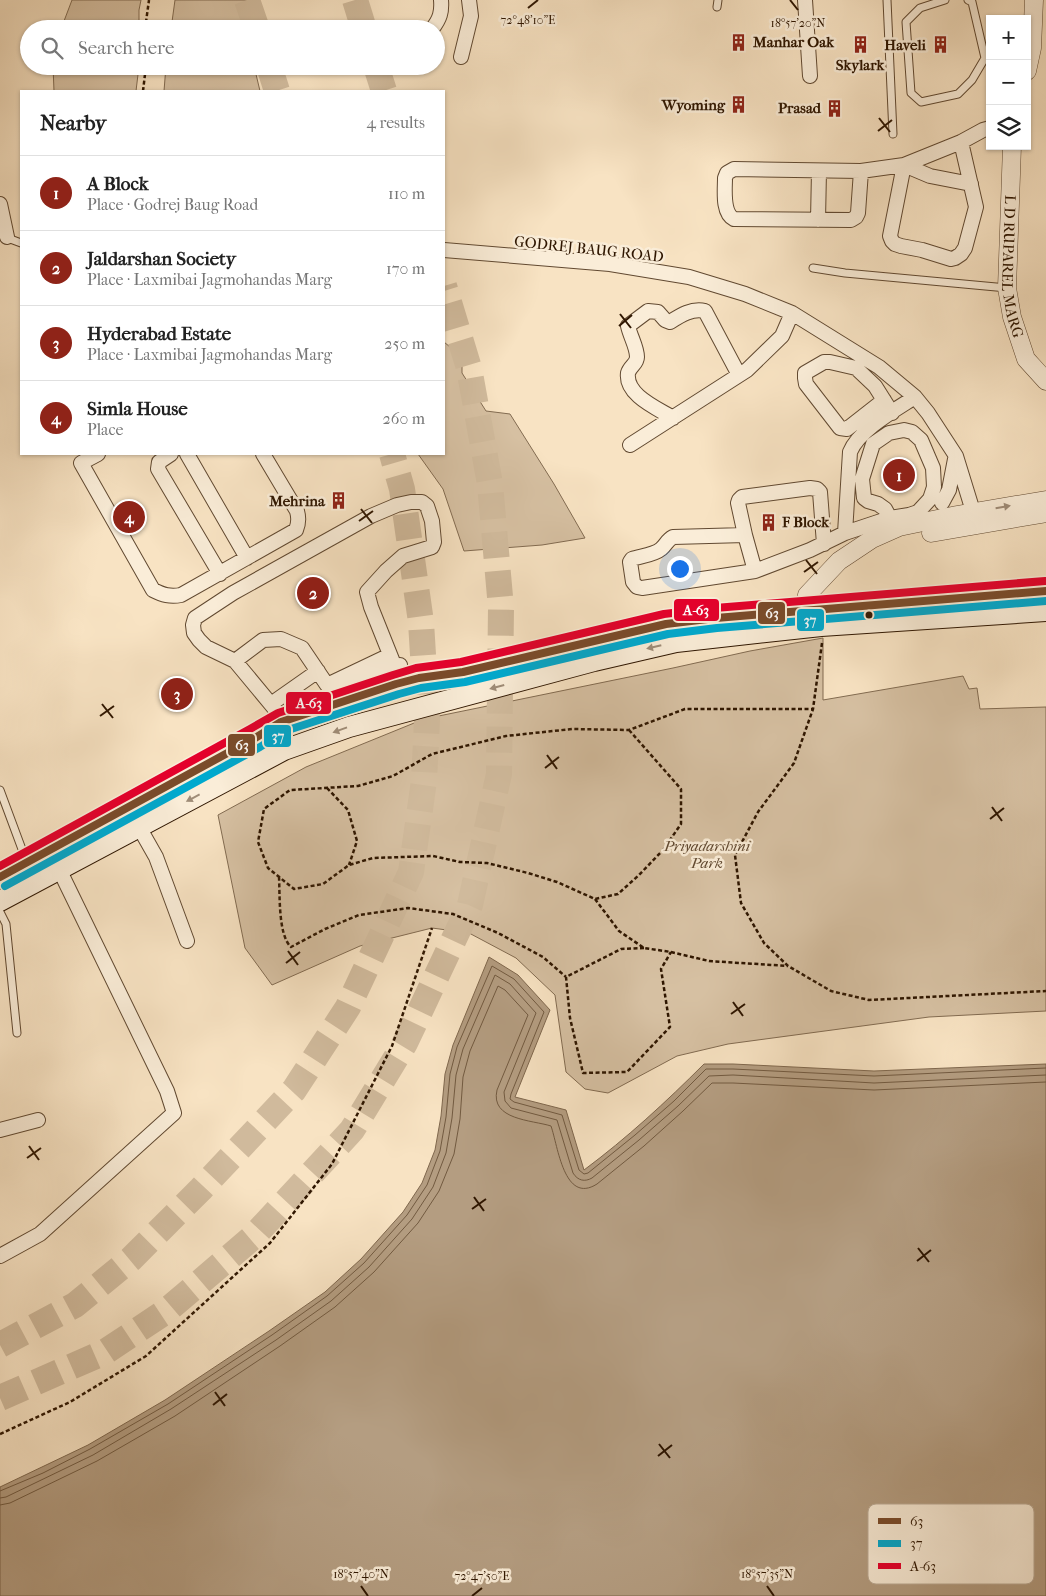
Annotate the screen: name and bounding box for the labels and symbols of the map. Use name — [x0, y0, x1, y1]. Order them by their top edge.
text: 72°48'10"E — [501, 13, 555, 27]
text: 18°57'20"N — [771, 16, 825, 30]
building icon: Manhar Oak — [729, 32, 749, 52]
place label: Manhar Oak — [752, 33, 835, 51]
building icon: Skylark — [850, 34, 870, 54]
building icon: Haveli — [930, 35, 950, 55]
place label: Haveli — [884, 36, 927, 54]
place label: Skylark — [836, 56, 885, 74]
building icon: Wyoming — [729, 95, 749, 115]
place label: Wyoming — [661, 96, 726, 114]
building icon: Prasad — [825, 98, 845, 118]
place label: Prasad — [778, 99, 822, 117]
street label: L D RUPAREL MARG — [998, 195, 1027, 341]
street label: GODREJ BAUG ROAD — [513, 232, 665, 266]
pin: 1 — [883, 456, 915, 494]
building icon: Mehrina — [329, 491, 349, 511]
place label: Mehrina — [268, 492, 326, 510]
pin: 4 — [113, 498, 145, 536]
one-way arrow — [995, 503, 1011, 511]
building icon: F Block — [758, 512, 778, 532]
place label: F Block — [781, 513, 830, 531]
your location — [667, 556, 693, 582]
pin: 2 — [297, 574, 329, 612]
line badge: A-63 — [673, 598, 720, 622]
line badge: 63 — [757, 601, 786, 625]
text: A-63 — [682, 602, 709, 619]
text: 63 — [765, 605, 779, 622]
line badge: 37 — [796, 608, 825, 632]
unlabelled marker — [864, 610, 874, 620]
text: 37 — [804, 612, 816, 629]
one-way arrow — [647, 643, 662, 651]
pin: 3 — [161, 675, 193, 713]
one-way arrow — [489, 683, 504, 691]
line badge: A-63 — [285, 691, 332, 715]
text: A-63 — [295, 695, 322, 712]
line badge: 37 — [263, 724, 292, 748]
one-way arrow — [332, 726, 347, 734]
text: 37 — [272, 728, 284, 745]
line badge: 63 — [227, 733, 256, 757]
text: 63 — [235, 737, 249, 754]
one-way arrow — [186, 794, 200, 803]
park label: Priyadarshini Park — [663, 837, 752, 872]
legend — [868, 1504, 1034, 1584]
text: 63 — [910, 1513, 923, 1530]
text: 37 — [910, 1535, 923, 1552]
text: A-63 — [909, 1558, 936, 1575]
text: 18°57'40"N — [333, 1567, 389, 1581]
text: 18°57'35"N — [741, 1567, 793, 1581]
text: 72°47'50"E — [454, 1569, 510, 1583]

